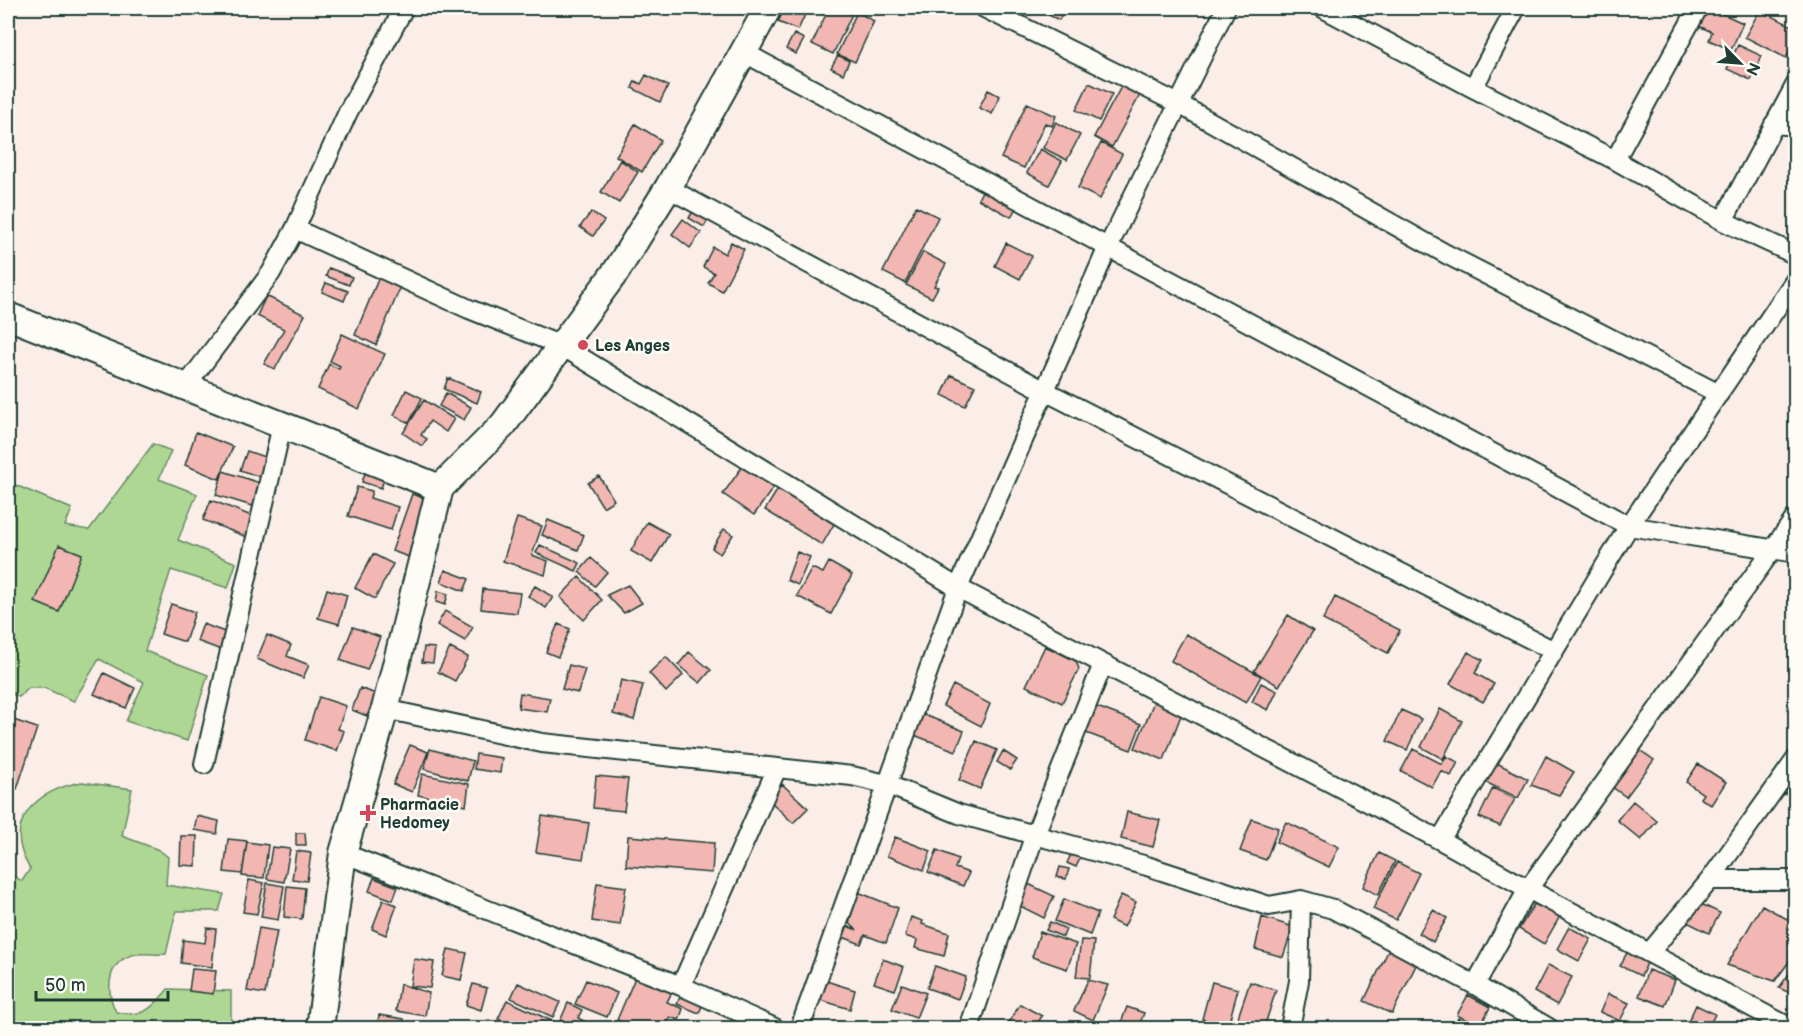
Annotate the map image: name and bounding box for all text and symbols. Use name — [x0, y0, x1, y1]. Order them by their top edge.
north arrow — [1710, 33, 1770, 93]
text: N — [1741, 59, 1763, 78]
place label: Les Anges — [595, 337, 670, 356]
marker: Les Anges — [576, 338, 590, 352]
place label: Pharmacie Hedomey — [380, 796, 459, 833]
marker: Pharmacie Hedomey — [361, 806, 375, 820]
scale bar — [36, 964, 168, 1002]
text: 50 m — [45, 975, 86, 996]

